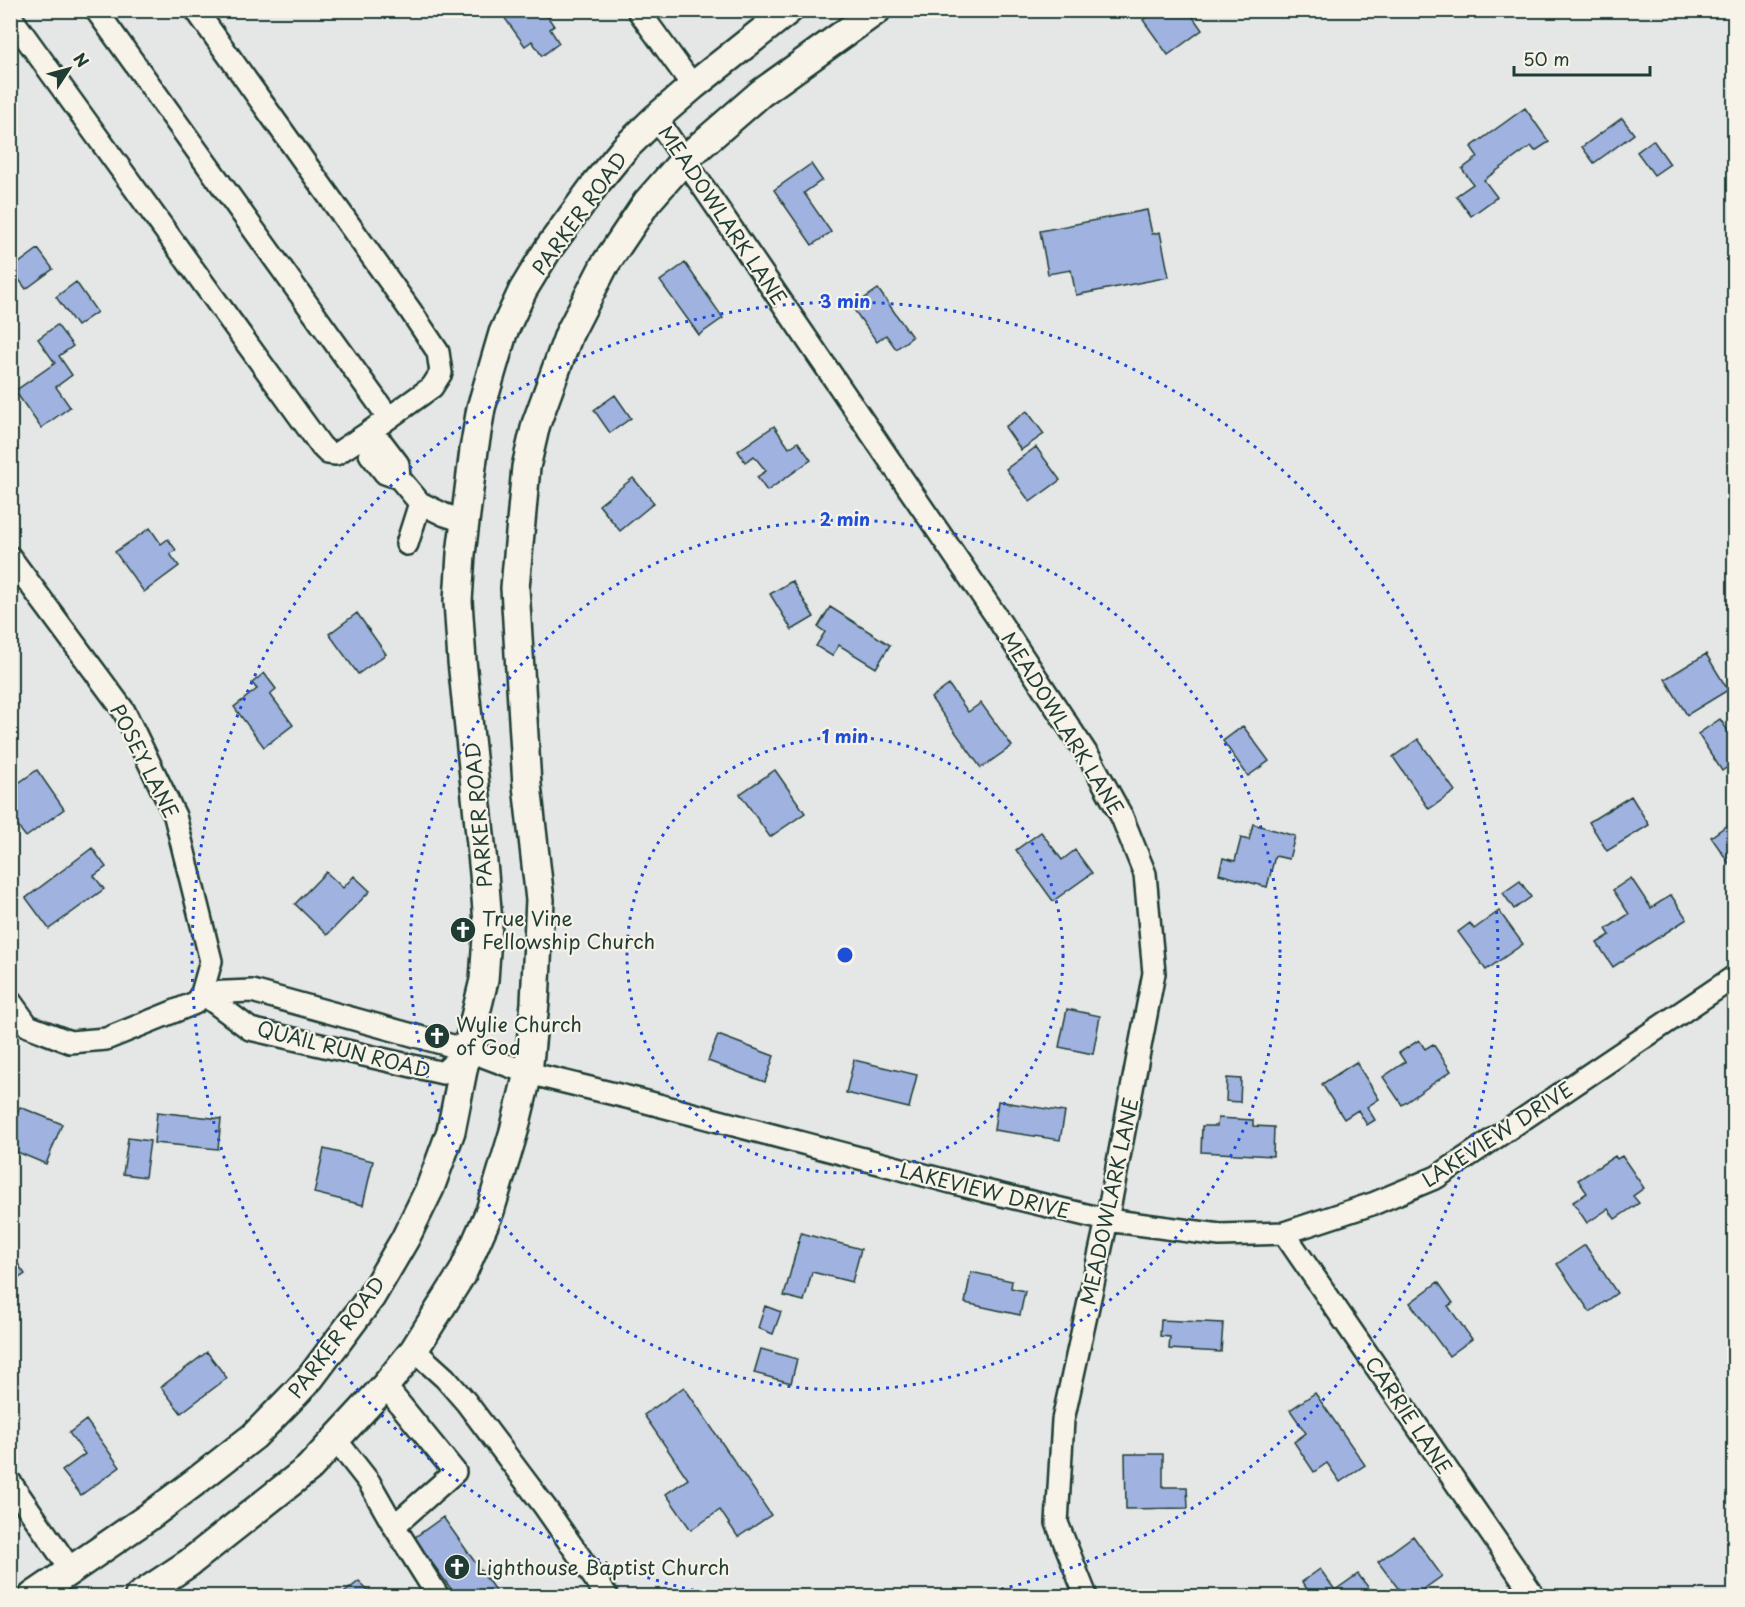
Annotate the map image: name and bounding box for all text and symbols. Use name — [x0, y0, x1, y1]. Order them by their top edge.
north arrow — [39, 39, 99, 99]
scale bar — [1514, 39, 1650, 77]
text: 50 m — [1523, 45, 1570, 72]
text: N — [69, 47, 95, 72]
street label: MEADOWLARK LANE — [651, 119, 795, 311]
street label: PARKER ROAD — [524, 145, 634, 281]
text: 3 min — [820, 287, 870, 314]
text: 2 min — [820, 505, 870, 532]
street label: MEADOWLARK LANE — [994, 625, 1132, 821]
street label: POSEY LANE — [103, 699, 187, 823]
text: 1 min — [822, 722, 868, 749]
street label: PARKER ROAD — [457, 741, 499, 889]
place label: True Vine Fellowship Church — [482, 903, 655, 956]
church icon: True Vine Fellowship Church — [448, 915, 478, 945]
centre of rings — [835, 945, 855, 965]
place label: Wylie Church of God — [456, 1009, 582, 1062]
street label: QUAIL RUN ROAD — [254, 1013, 434, 1085]
church icon: Wylie Church of God — [422, 1021, 452, 1051]
street label: LAKEVIEW DRIVE — [1416, 1074, 1578, 1194]
street label: MEADOWLARK LANE — [1072, 1095, 1146, 1307]
street label: LAKEVIEW DRIVE — [897, 1154, 1073, 1226]
street label: PARKER ROAD — [280, 1270, 392, 1404]
street label: CARRIE LANE — [1358, 1350, 1460, 1480]
church icon: Lighthouse Baptist Church — [442, 1552, 472, 1582]
place label: Lighthouse Baptist Church — [476, 1552, 730, 1582]

